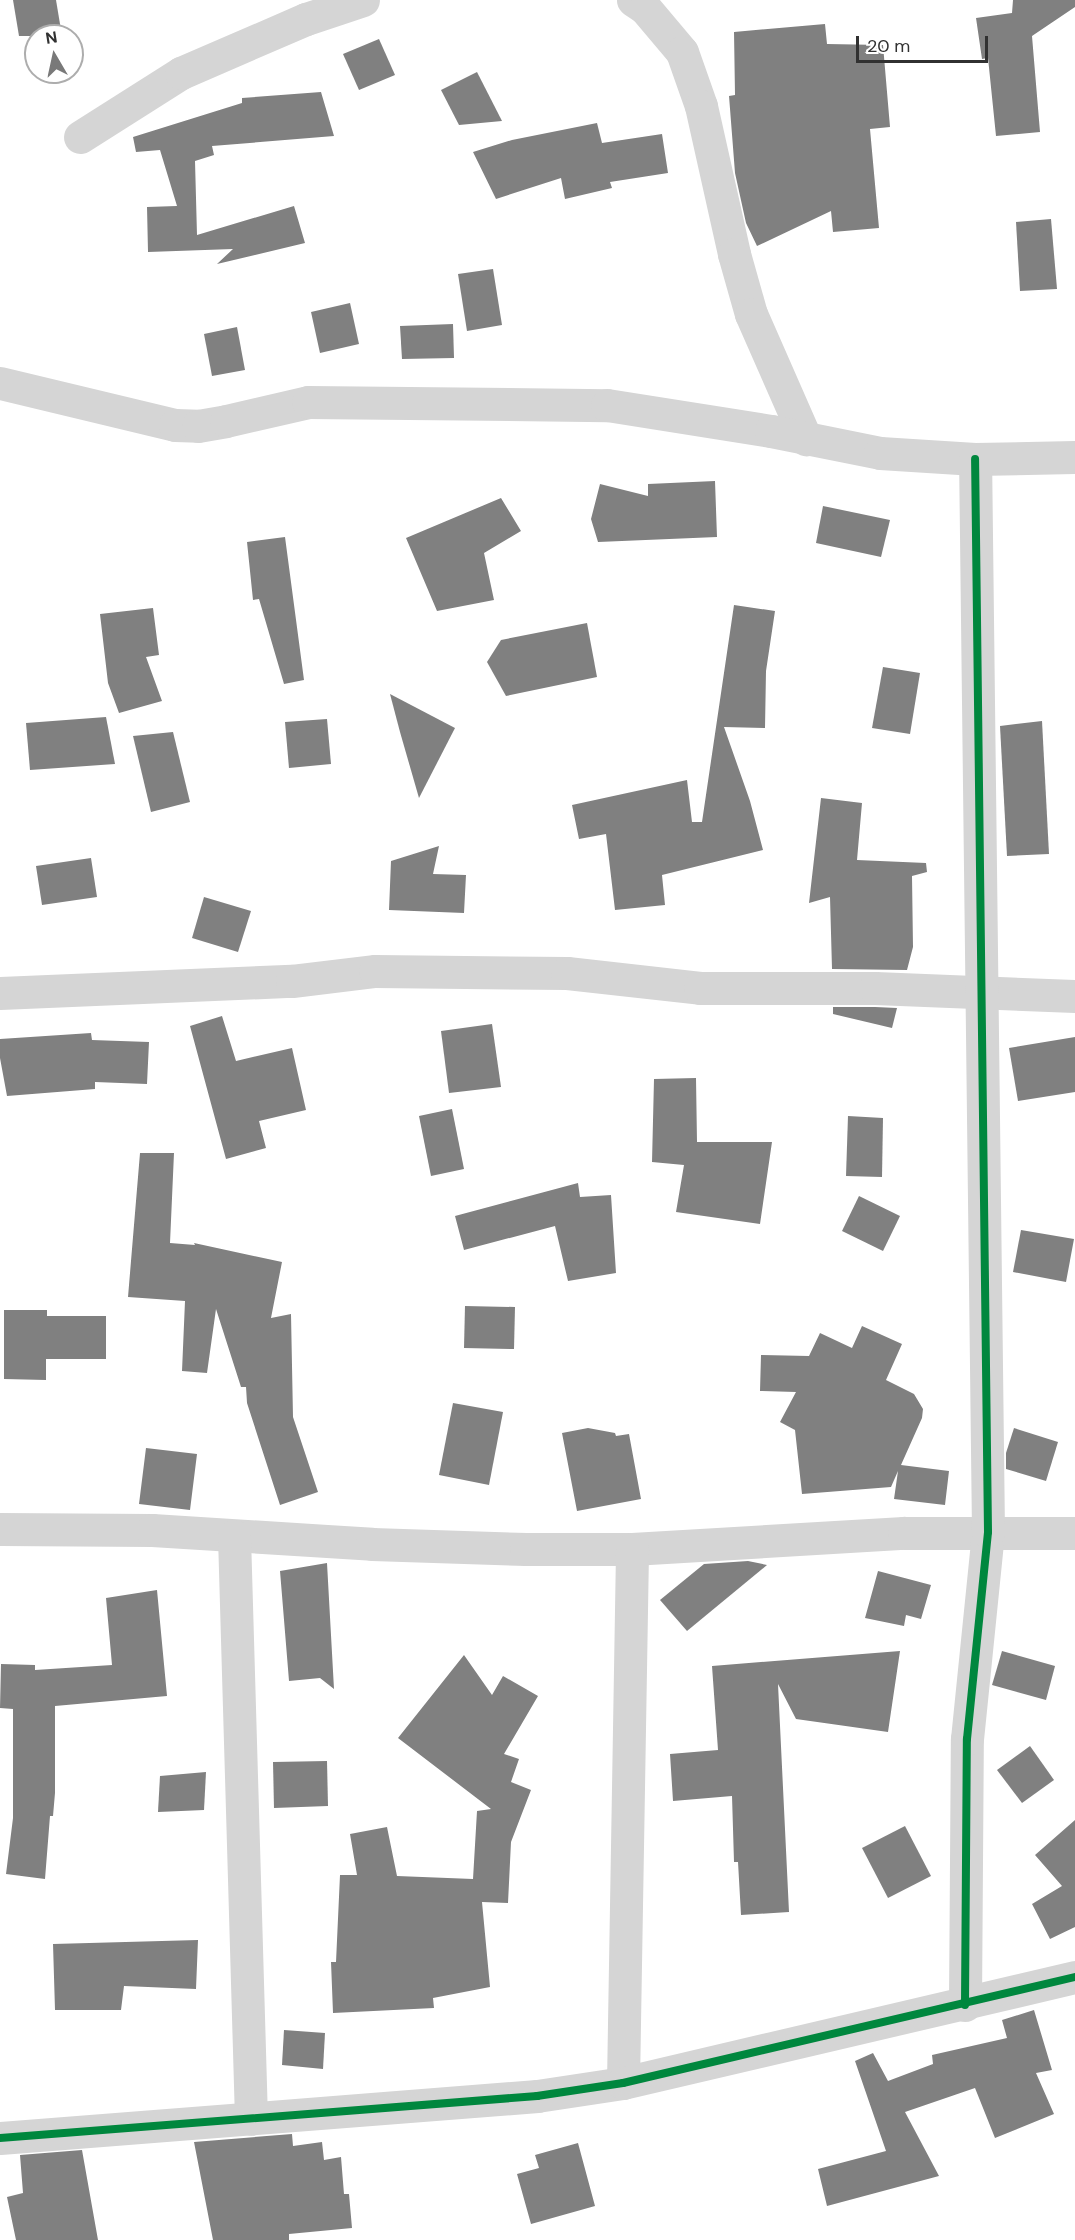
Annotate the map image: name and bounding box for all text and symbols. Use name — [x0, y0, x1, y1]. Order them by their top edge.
north arrow — [24, 24, 84, 84]
scale bar — [859, 24, 991, 62]
text: N — [44, 26, 59, 49]
text: 20 m — [867, 34, 910, 58]

